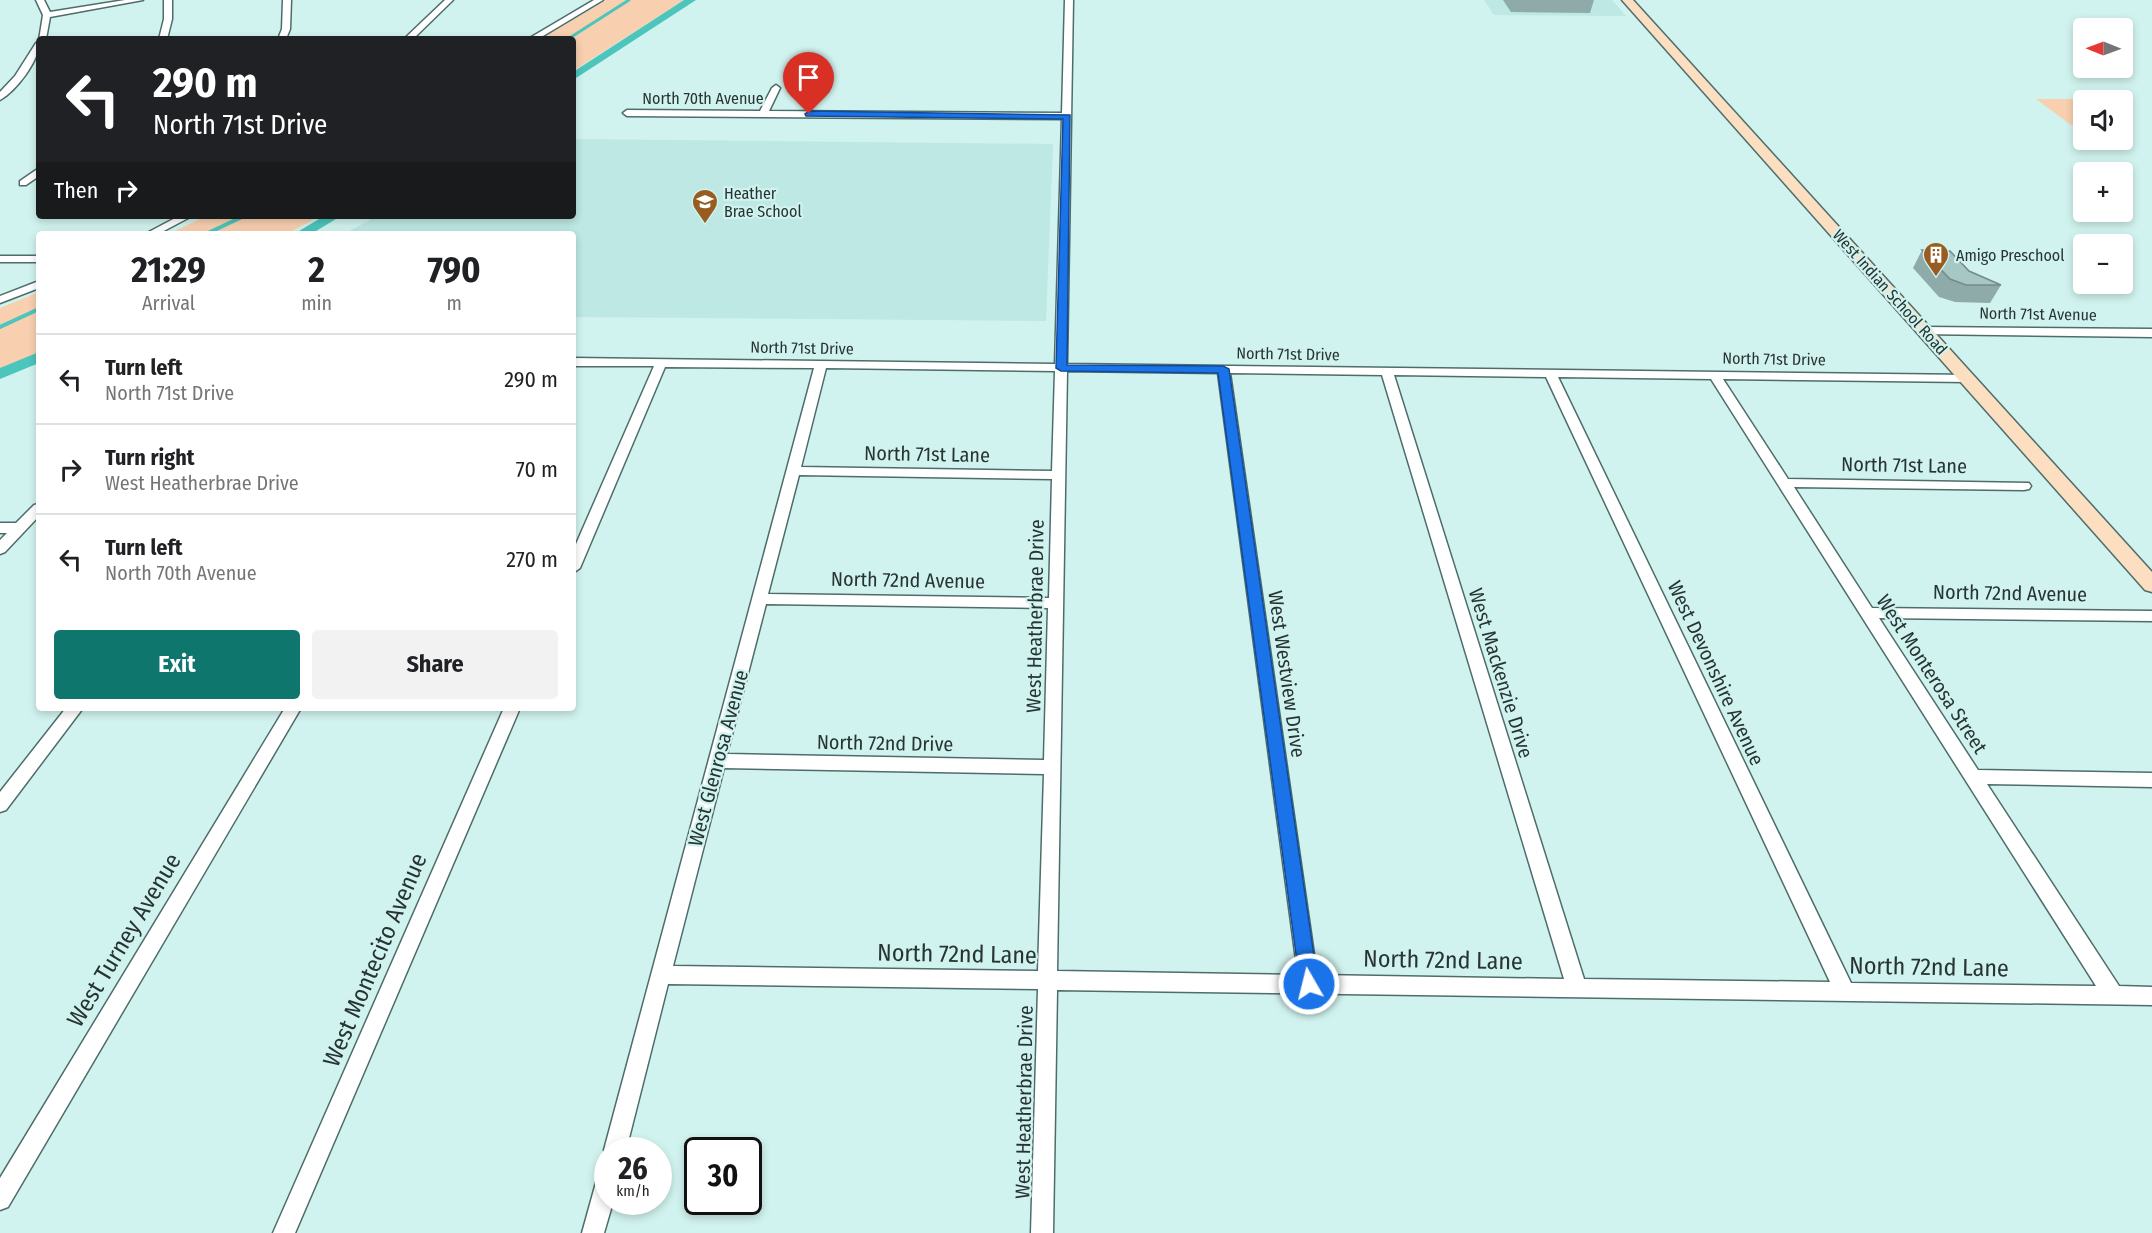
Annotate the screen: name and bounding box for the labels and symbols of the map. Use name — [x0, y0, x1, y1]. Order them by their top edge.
north arrow — [2073, 18, 2133, 78]
pin — [783, 52, 834, 114]
street label: North 70th Avenue — [642, 89, 764, 108]
place label: Heather Brae School — [724, 184, 802, 221]
school or university icon: Heather Brae School — [690, 187, 720, 225]
street label: West Indian School Road — [1829, 225, 1951, 359]
building icon: Amigo Preschool — [1921, 240, 1951, 278]
place label: Amigo Preschool — [1956, 246, 2064, 265]
street label: North 71st Avenue — [1979, 303, 2097, 325]
street label: North 71st Drive — [750, 338, 854, 358]
street label: North 71st Drive — [1236, 344, 1340, 364]
street label: North 71st Drive — [1722, 349, 1826, 369]
street label: North 71st Lane — [864, 441, 990, 467]
street label: North 71st Lane — [1841, 452, 1967, 478]
street label: West Heatherbrae Drive — [1021, 519, 1049, 713]
street label: North 72nd Avenue — [831, 567, 985, 593]
street label: West Devonshire Avenue — [1663, 577, 1769, 769]
street label: North 72nd Avenue — [1933, 580, 2087, 606]
street label: West Mackenzie Drive — [1464, 585, 1538, 761]
street label: West Westview Drive — [1263, 589, 1311, 759]
street label: West Monterosa Street — [1872, 590, 1993, 758]
street label: West Glenrosa Avenue — [683, 667, 753, 849]
street label: North 72nd Drive — [817, 730, 953, 756]
street label: West Turney Avenue — [61, 848, 187, 1032]
street label: West Montecito Avenue — [317, 849, 433, 1071]
street label: North 72nd Lane — [877, 939, 1037, 969]
street label: North 72nd Lane — [1363, 945, 1523, 975]
position arrow — [1277, 952, 1341, 1016]
street label: North 72nd Lane — [1849, 952, 2009, 982]
street label: West Heatherbrae Drive — [1010, 1005, 1038, 1199]
speed limit sign: 30 — [684, 1137, 762, 1215]

